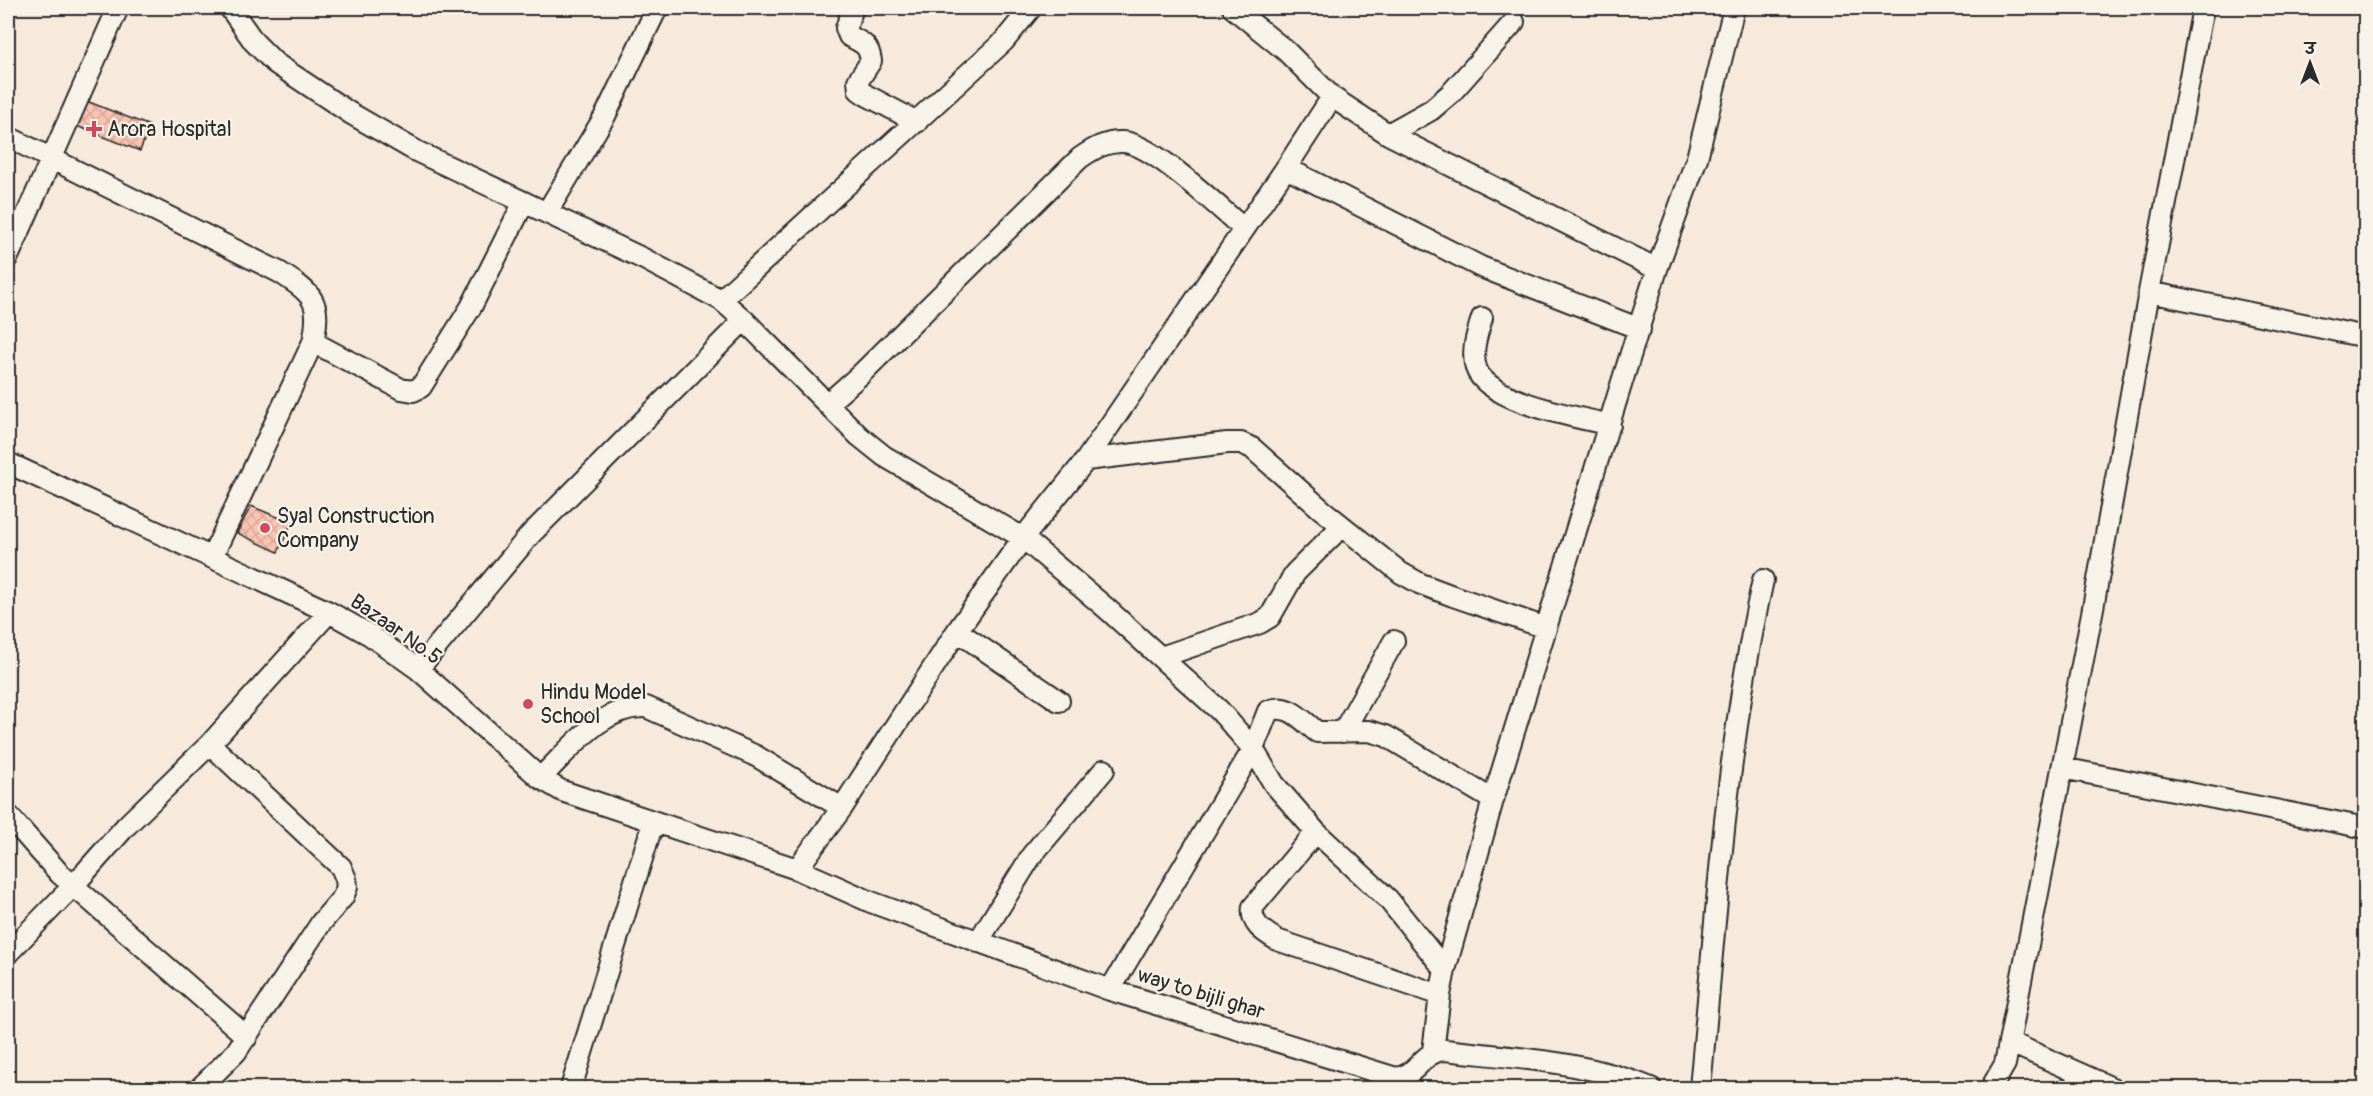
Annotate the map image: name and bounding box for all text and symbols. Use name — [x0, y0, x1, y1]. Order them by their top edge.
north arrow — [2280, 33, 2340, 93]
text: उ — [2303, 39, 2317, 59]
place label: Arora Hospital — [107, 116, 232, 143]
marker: Arora Hospital — [85, 120, 103, 138]
place label: Syal Construction Company — [277, 503, 435, 554]
marker: Syal Construction Company — [258, 521, 272, 535]
street label: Bazaar No.5 — [345, 588, 447, 671]
place label: Hindu Model School — [540, 679, 646, 730]
marker: Hindu Model School — [521, 697, 535, 711]
street label: way to bijli ghar — [1134, 961, 1269, 1026]

